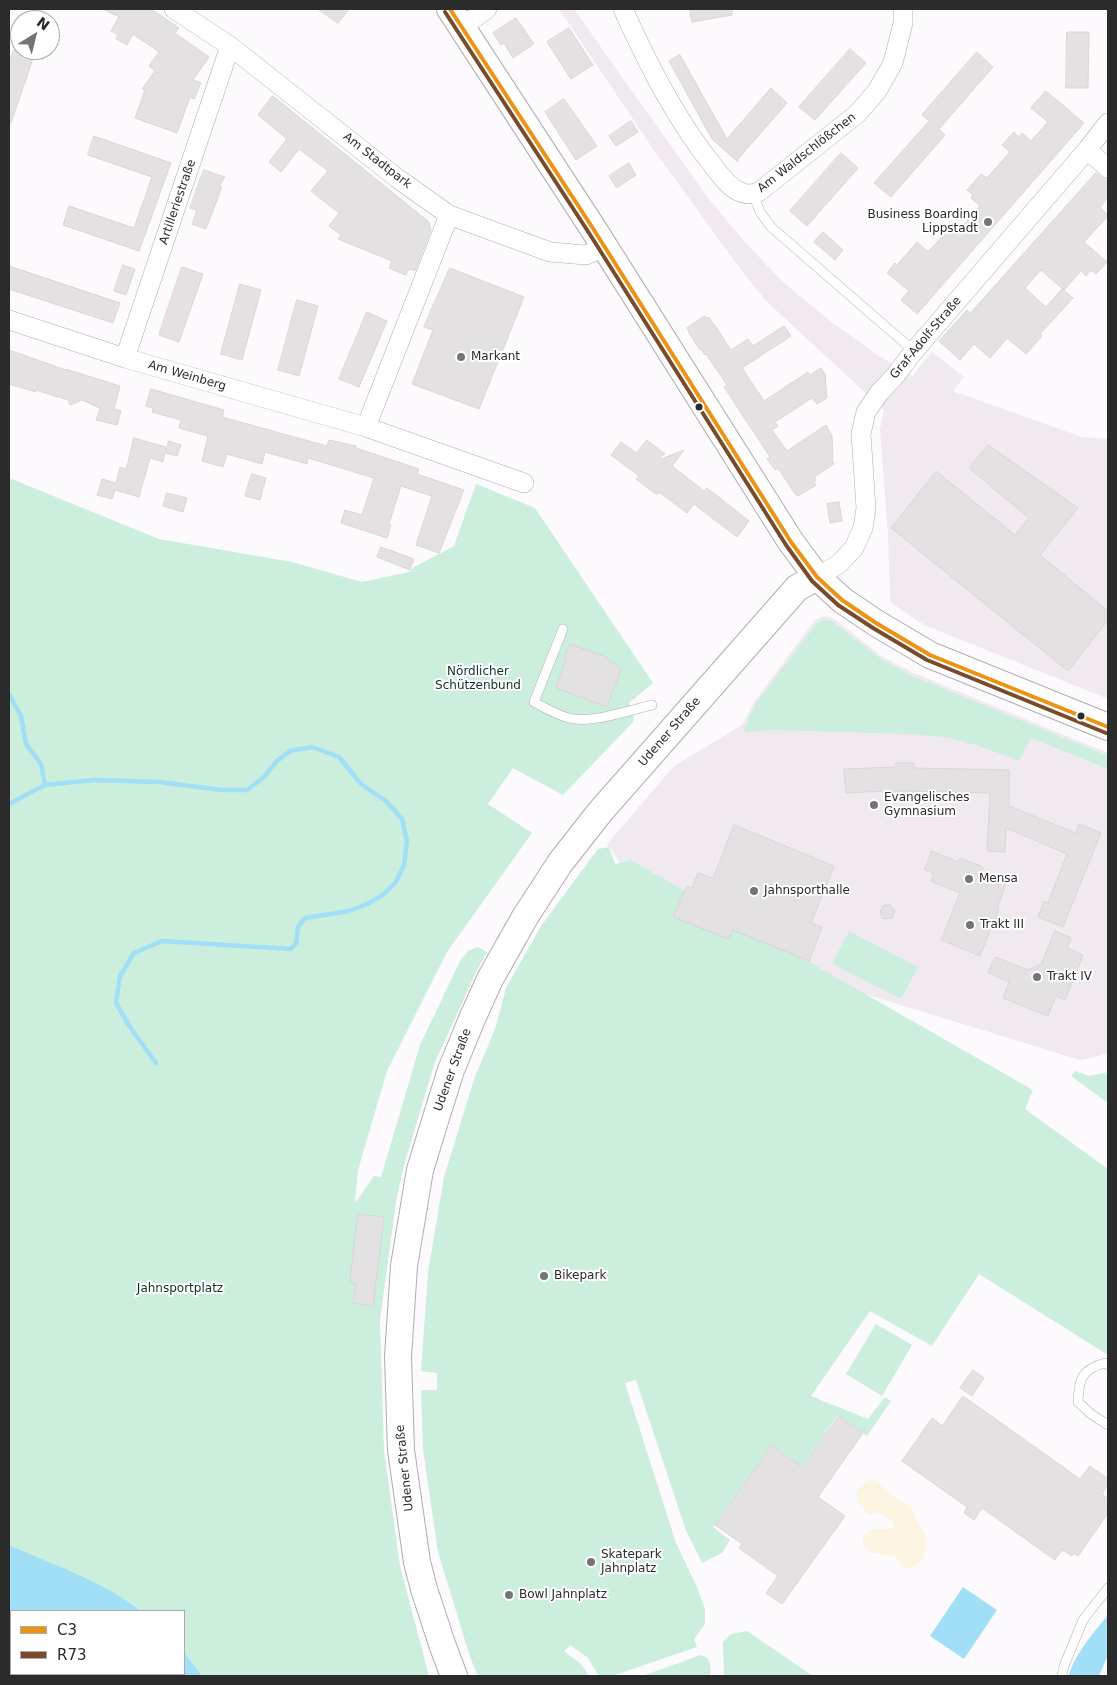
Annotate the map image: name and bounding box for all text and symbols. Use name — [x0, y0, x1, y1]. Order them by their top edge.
north arrow — [10, 10, 60, 60]
text: N — [34, 14, 53, 34]
street label: Am Waldschlößchen — [755, 110, 859, 196]
street label: Am Stadtpark — [340, 130, 414, 192]
street label: Artilleriestraße — [157, 158, 199, 246]
place label: Business Boarding Lippstadt — [867, 208, 978, 236]
marker: Business Boarding Lippstadt — [982, 216, 994, 228]
street label: Graf-Adolf-Straße — [887, 294, 965, 382]
place label: Markant — [471, 350, 520, 364]
marker: Markant — [455, 351, 467, 363]
street label: Am Weinberg — [146, 358, 228, 394]
unlabelled marker — [694, 402, 704, 412]
park label: Nördlicher Schützenbund — [435, 665, 521, 693]
street label: Udener Straße — [636, 694, 704, 770]
unlabelled marker — [1076, 711, 1086, 721]
place label: Evangelisches Gymnasium — [884, 791, 969, 819]
marker: Evangelisches Gymnasium — [868, 799, 880, 811]
place label: Mensa — [979, 872, 1018, 886]
marker: Mensa — [963, 873, 975, 885]
place label: Jahnsporthalle — [764, 884, 850, 898]
marker: Jahnsporthalle — [748, 885, 760, 897]
place label: Trakt III — [980, 918, 1024, 932]
marker: Trakt III — [964, 919, 976, 931]
place label: Trakt IV — [1047, 970, 1092, 984]
marker: Trakt IV — [1031, 971, 1043, 983]
street label: Udener Straße — [431, 1027, 475, 1113]
place label: Bikepark — [554, 1269, 606, 1283]
marker: Bikepark — [538, 1270, 550, 1282]
park label: Jahnsportplatz — [137, 1282, 223, 1296]
street label: Udener Straße — [393, 1424, 417, 1512]
place label: Skatepark Jahnplatz — [601, 1548, 662, 1576]
marker: Skatepark Jahnplatz — [585, 1556, 597, 1568]
place label: Bowl Jahnplatz — [519, 1588, 607, 1602]
marker: Bowl Jahnplatz — [503, 1589, 515, 1601]
legend — [10, 1610, 185, 1675]
text: C3 — [57, 1621, 77, 1639]
text: R73 — [57, 1646, 87, 1664]

